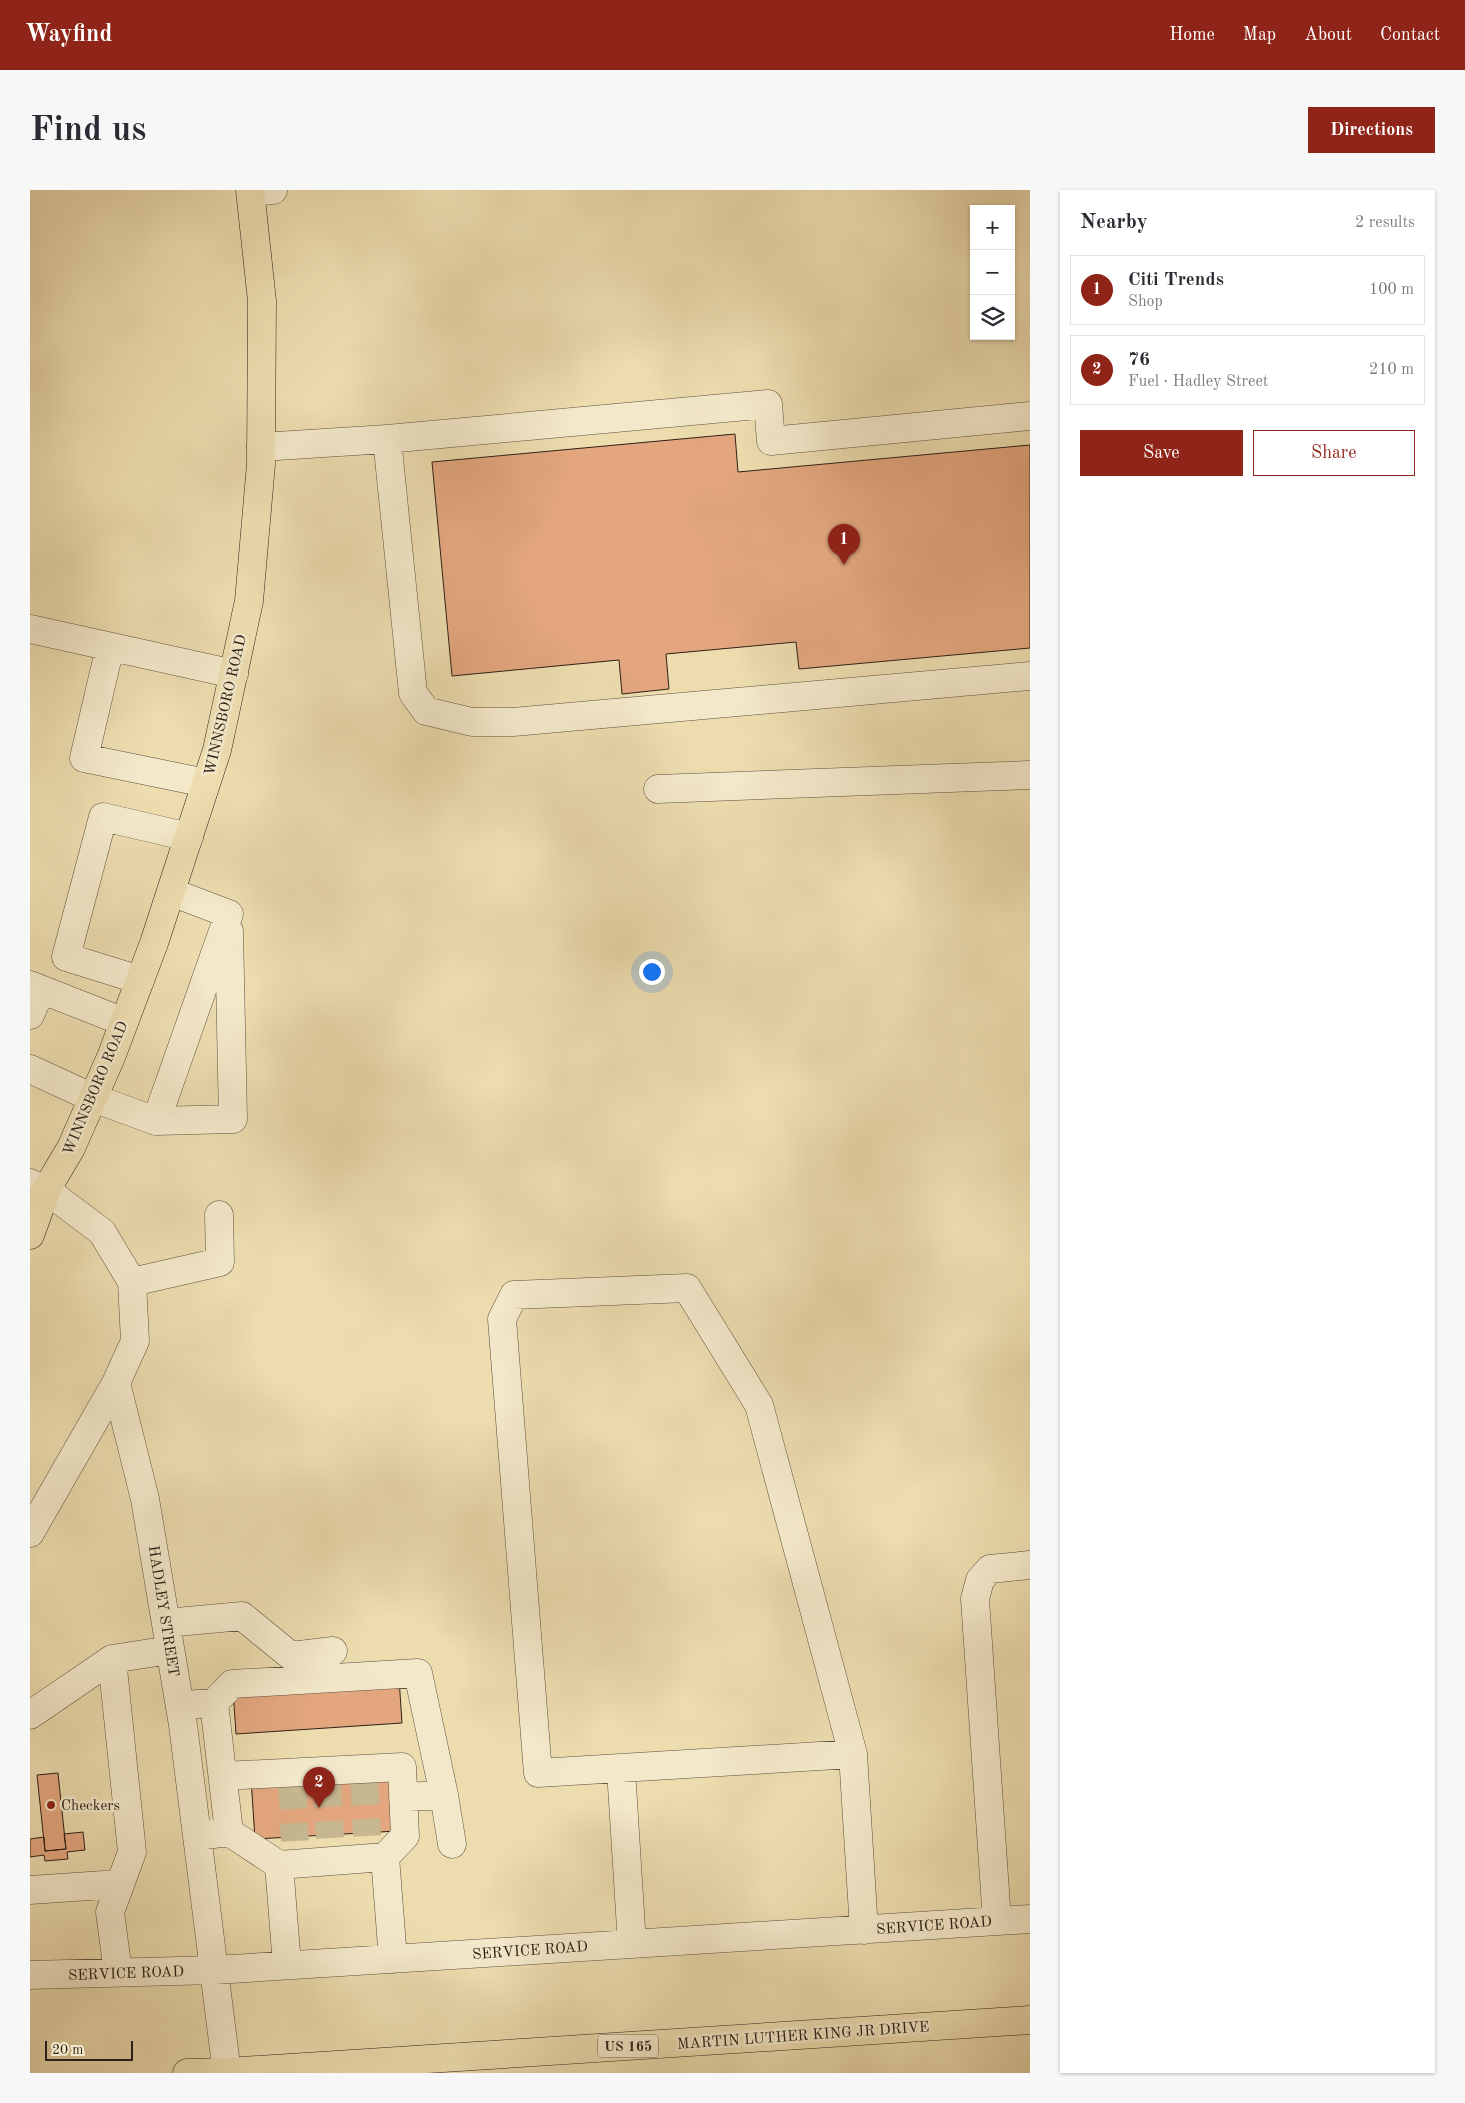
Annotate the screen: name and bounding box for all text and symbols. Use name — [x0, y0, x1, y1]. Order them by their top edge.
text: Wayfind — [25, 23, 112, 47]
text: Home — [1169, 26, 1215, 44]
text: Map — [1243, 26, 1276, 44]
text: About — [1304, 26, 1352, 44]
text: Contact — [1380, 26, 1440, 44]
button: Directions — [1308, 107, 1435, 153]
text: Find us — [30, 113, 146, 148]
map controls — [970, 205, 1015, 340]
button: + — [970, 205, 1015, 250]
text: Nearby — [1080, 212, 1148, 233]
text: 2 results — [1355, 215, 1415, 231]
button: − — [970, 250, 1015, 295]
text: Citi Trends — [1128, 271, 1224, 290]
text: 1 — [1092, 282, 1102, 298]
text: 100 m — [1369, 282, 1414, 298]
text: Shop — [1128, 294, 1163, 310]
button: layers — [970, 295, 1015, 340]
text: 76 — [1128, 351, 1150, 370]
text: 2 — [1092, 362, 1102, 378]
text: 210 m — [1369, 362, 1414, 378]
text: Fuel · Hadley Street — [1128, 374, 1268, 390]
button: Save — [1080, 430, 1243, 476]
button: Share — [1253, 430, 1415, 476]
pin: 1 — [828, 524, 860, 565]
street label: WINNSBORO ROAD — [203, 633, 250, 777]
your location — [639, 959, 665, 985]
street label: WINNSBORO ROAD — [61, 1019, 131, 1158]
street label: HADLEY STREET — [145, 1545, 180, 1678]
pin: 2 — [303, 1767, 335, 1808]
marker: Checkers — [45, 1799, 57, 1811]
place label: Checkers — [61, 1799, 120, 1814]
street label: SERVICE ROAD — [876, 1915, 992, 1938]
street label: SERVICE ROAD — [472, 1940, 588, 1963]
street label: SERVICE ROAD — [68, 1965, 184, 1984]
street label: MARTIN LUTHER KING JR DRIVE — [676, 2020, 930, 2053]
road number: US 165 — [598, 2034, 658, 2058]
scale bar — [45, 2038, 132, 2061]
text: 20 m — [52, 2043, 83, 2057]

